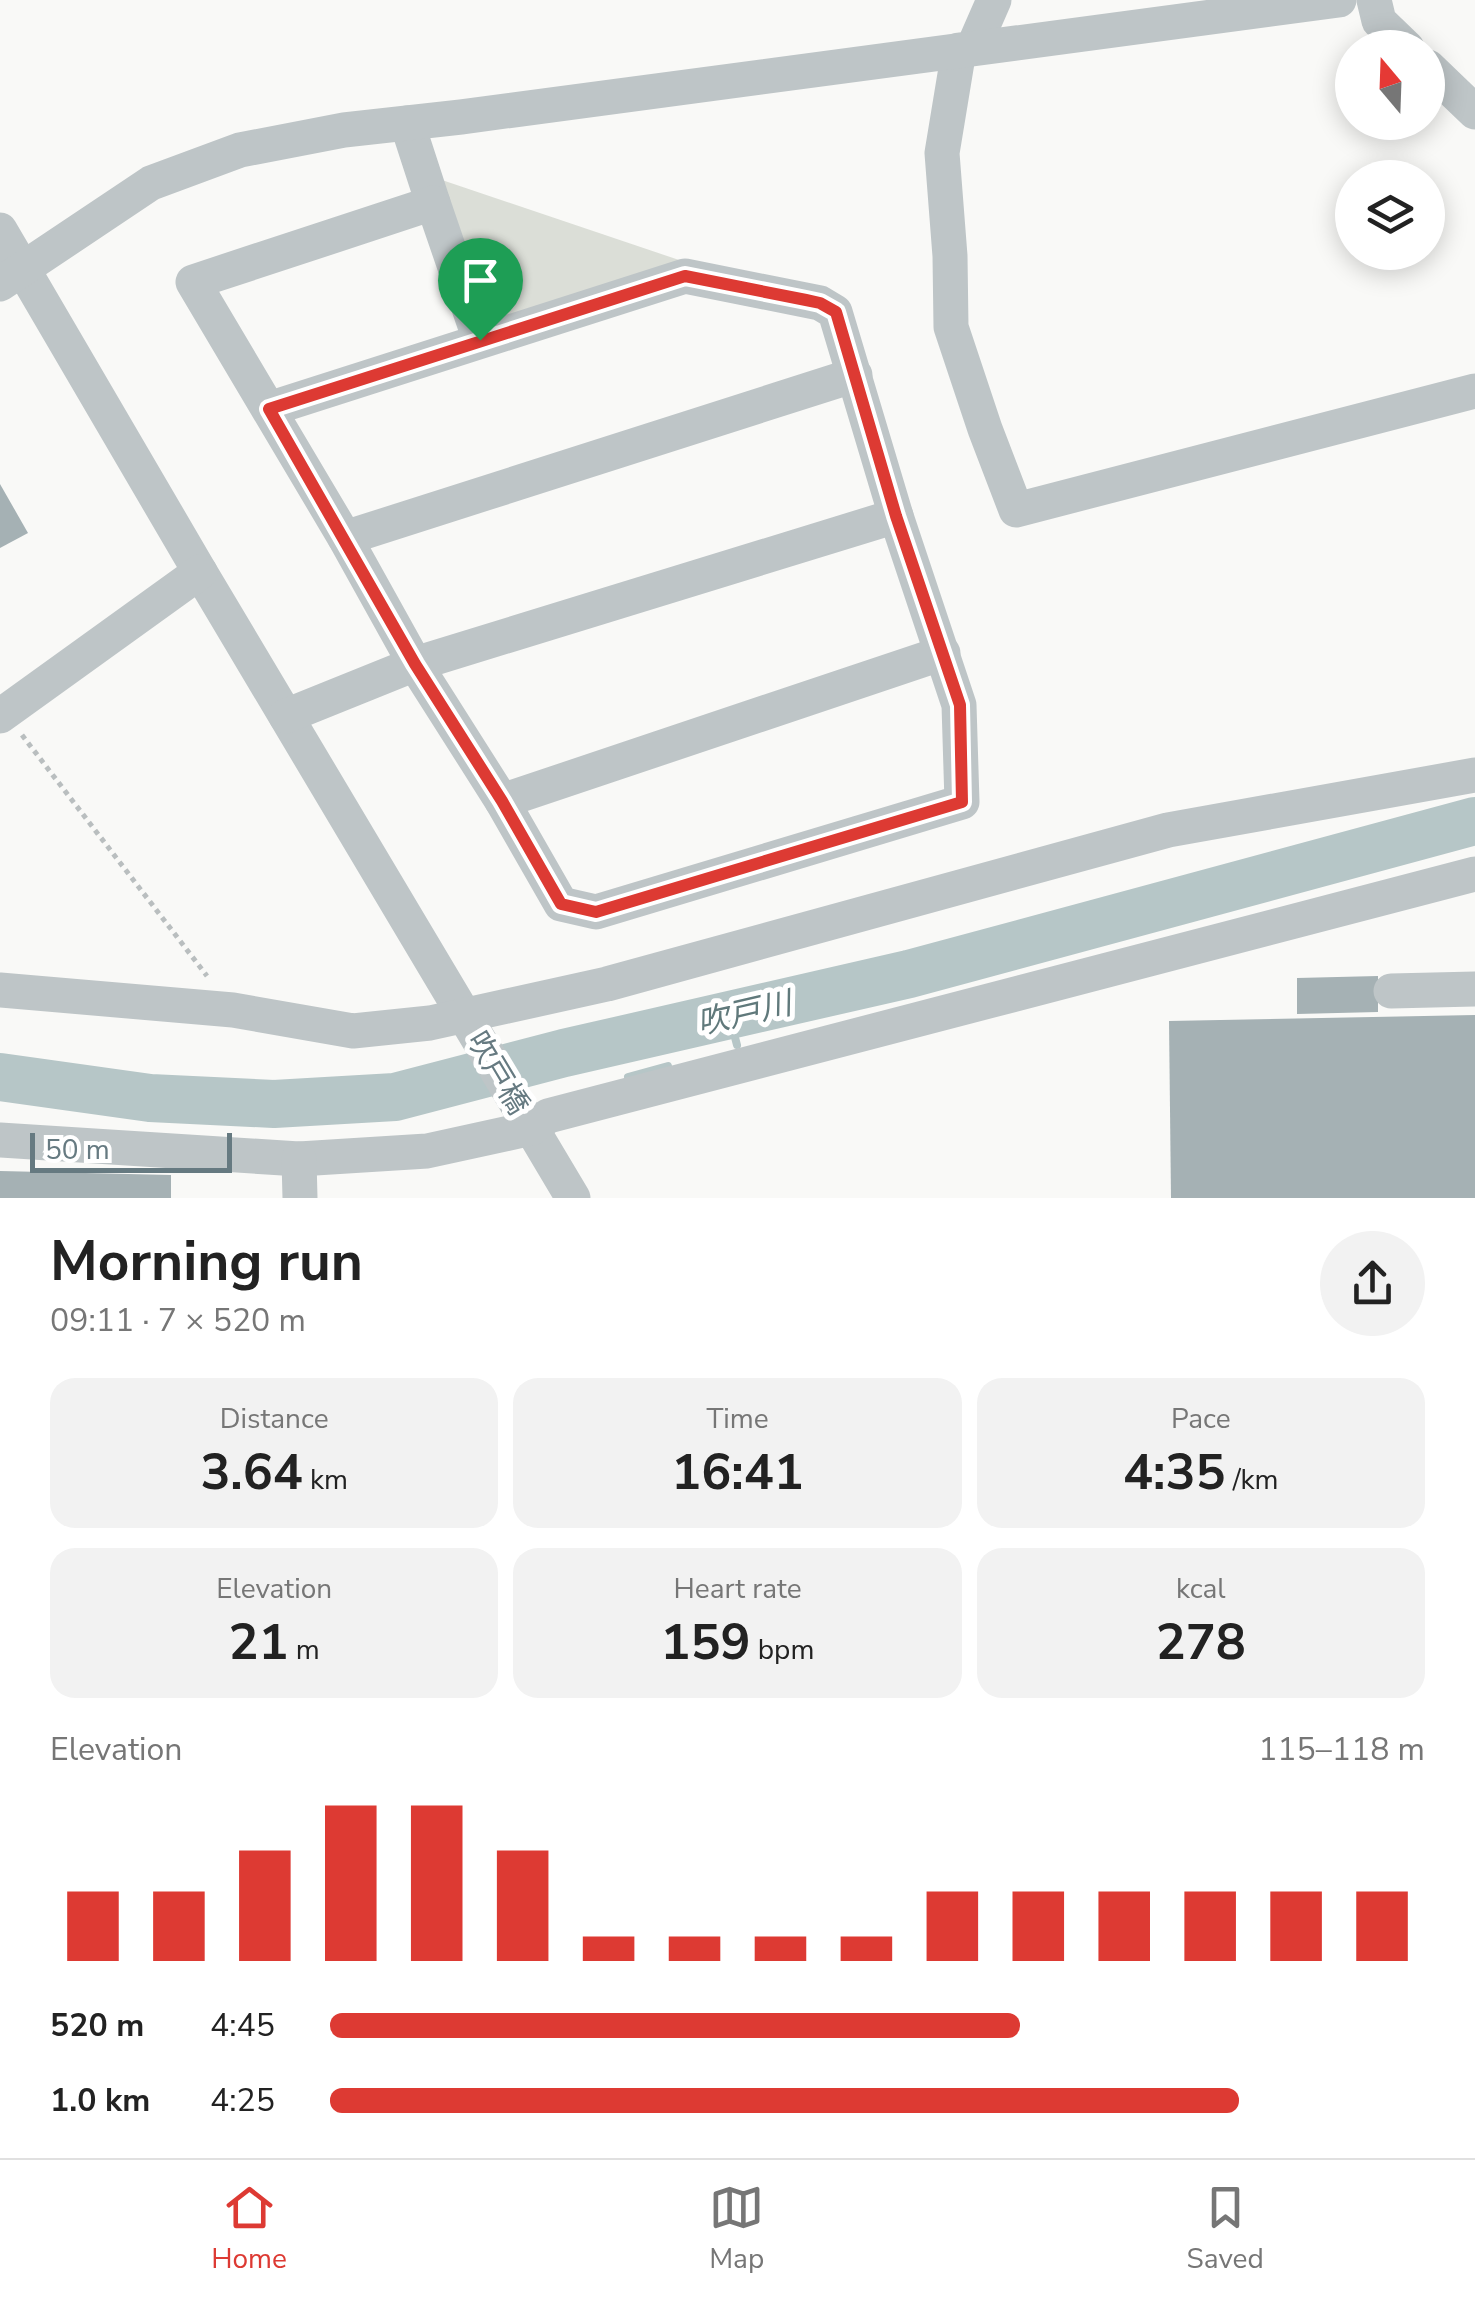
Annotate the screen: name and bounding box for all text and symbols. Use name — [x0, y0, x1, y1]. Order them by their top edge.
north arrow — [1335, 30, 1445, 140]
map controls — [1335, 30, 1445, 270]
button: layers — [1335, 160, 1445, 270]
pin — [438, 238, 523, 341]
icon: arrive — [453, 253, 508, 308]
water label: 吹戸川 — [692, 981, 799, 1045]
street label: 吹戸橋 — [457, 1024, 538, 1122]
scale bar — [30, 1128, 232, 1172]
text: 50 m — [45, 1131, 110, 1169]
text: Morning run — [50, 1224, 363, 1299]
button: share — [1320, 1231, 1425, 1336]
text: 09:11 · 7 × 520 m — [50, 1299, 306, 1342]
text: Distance — [220, 1400, 329, 1438]
text: Time — [706, 1400, 769, 1438]
text: Pace — [1171, 1400, 1231, 1438]
text: 3.64 — [200, 1438, 303, 1507]
text: 16:41 — [671, 1438, 804, 1507]
text: 4:35 — [1123, 1438, 1226, 1507]
text: km — [303, 1461, 348, 1499]
text: /km — [1226, 1461, 1279, 1499]
text: Elevation — [216, 1570, 332, 1608]
text: Heart rate — [673, 1570, 802, 1608]
text: kcal — [1176, 1570, 1226, 1608]
text: 21 — [229, 1608, 289, 1677]
text: 159 — [661, 1608, 751, 1677]
text: 278 — [1156, 1608, 1246, 1677]
text: m — [289, 1631, 320, 1669]
text: bpm — [751, 1631, 814, 1669]
text: Elevation — [50, 1728, 183, 1771]
text: 115–118 m — [1258, 1728, 1425, 1771]
text: 520 m — [50, 2004, 144, 2047]
text: 4:45 — [210, 2004, 275, 2047]
text: 1.0 km — [50, 2079, 150, 2122]
text: 4:25 — [210, 2079, 275, 2122]
tab: Home — [211, 2180, 287, 2278]
tab: Map — [709, 2180, 764, 2278]
tab: Saved — [1186, 2180, 1264, 2278]

